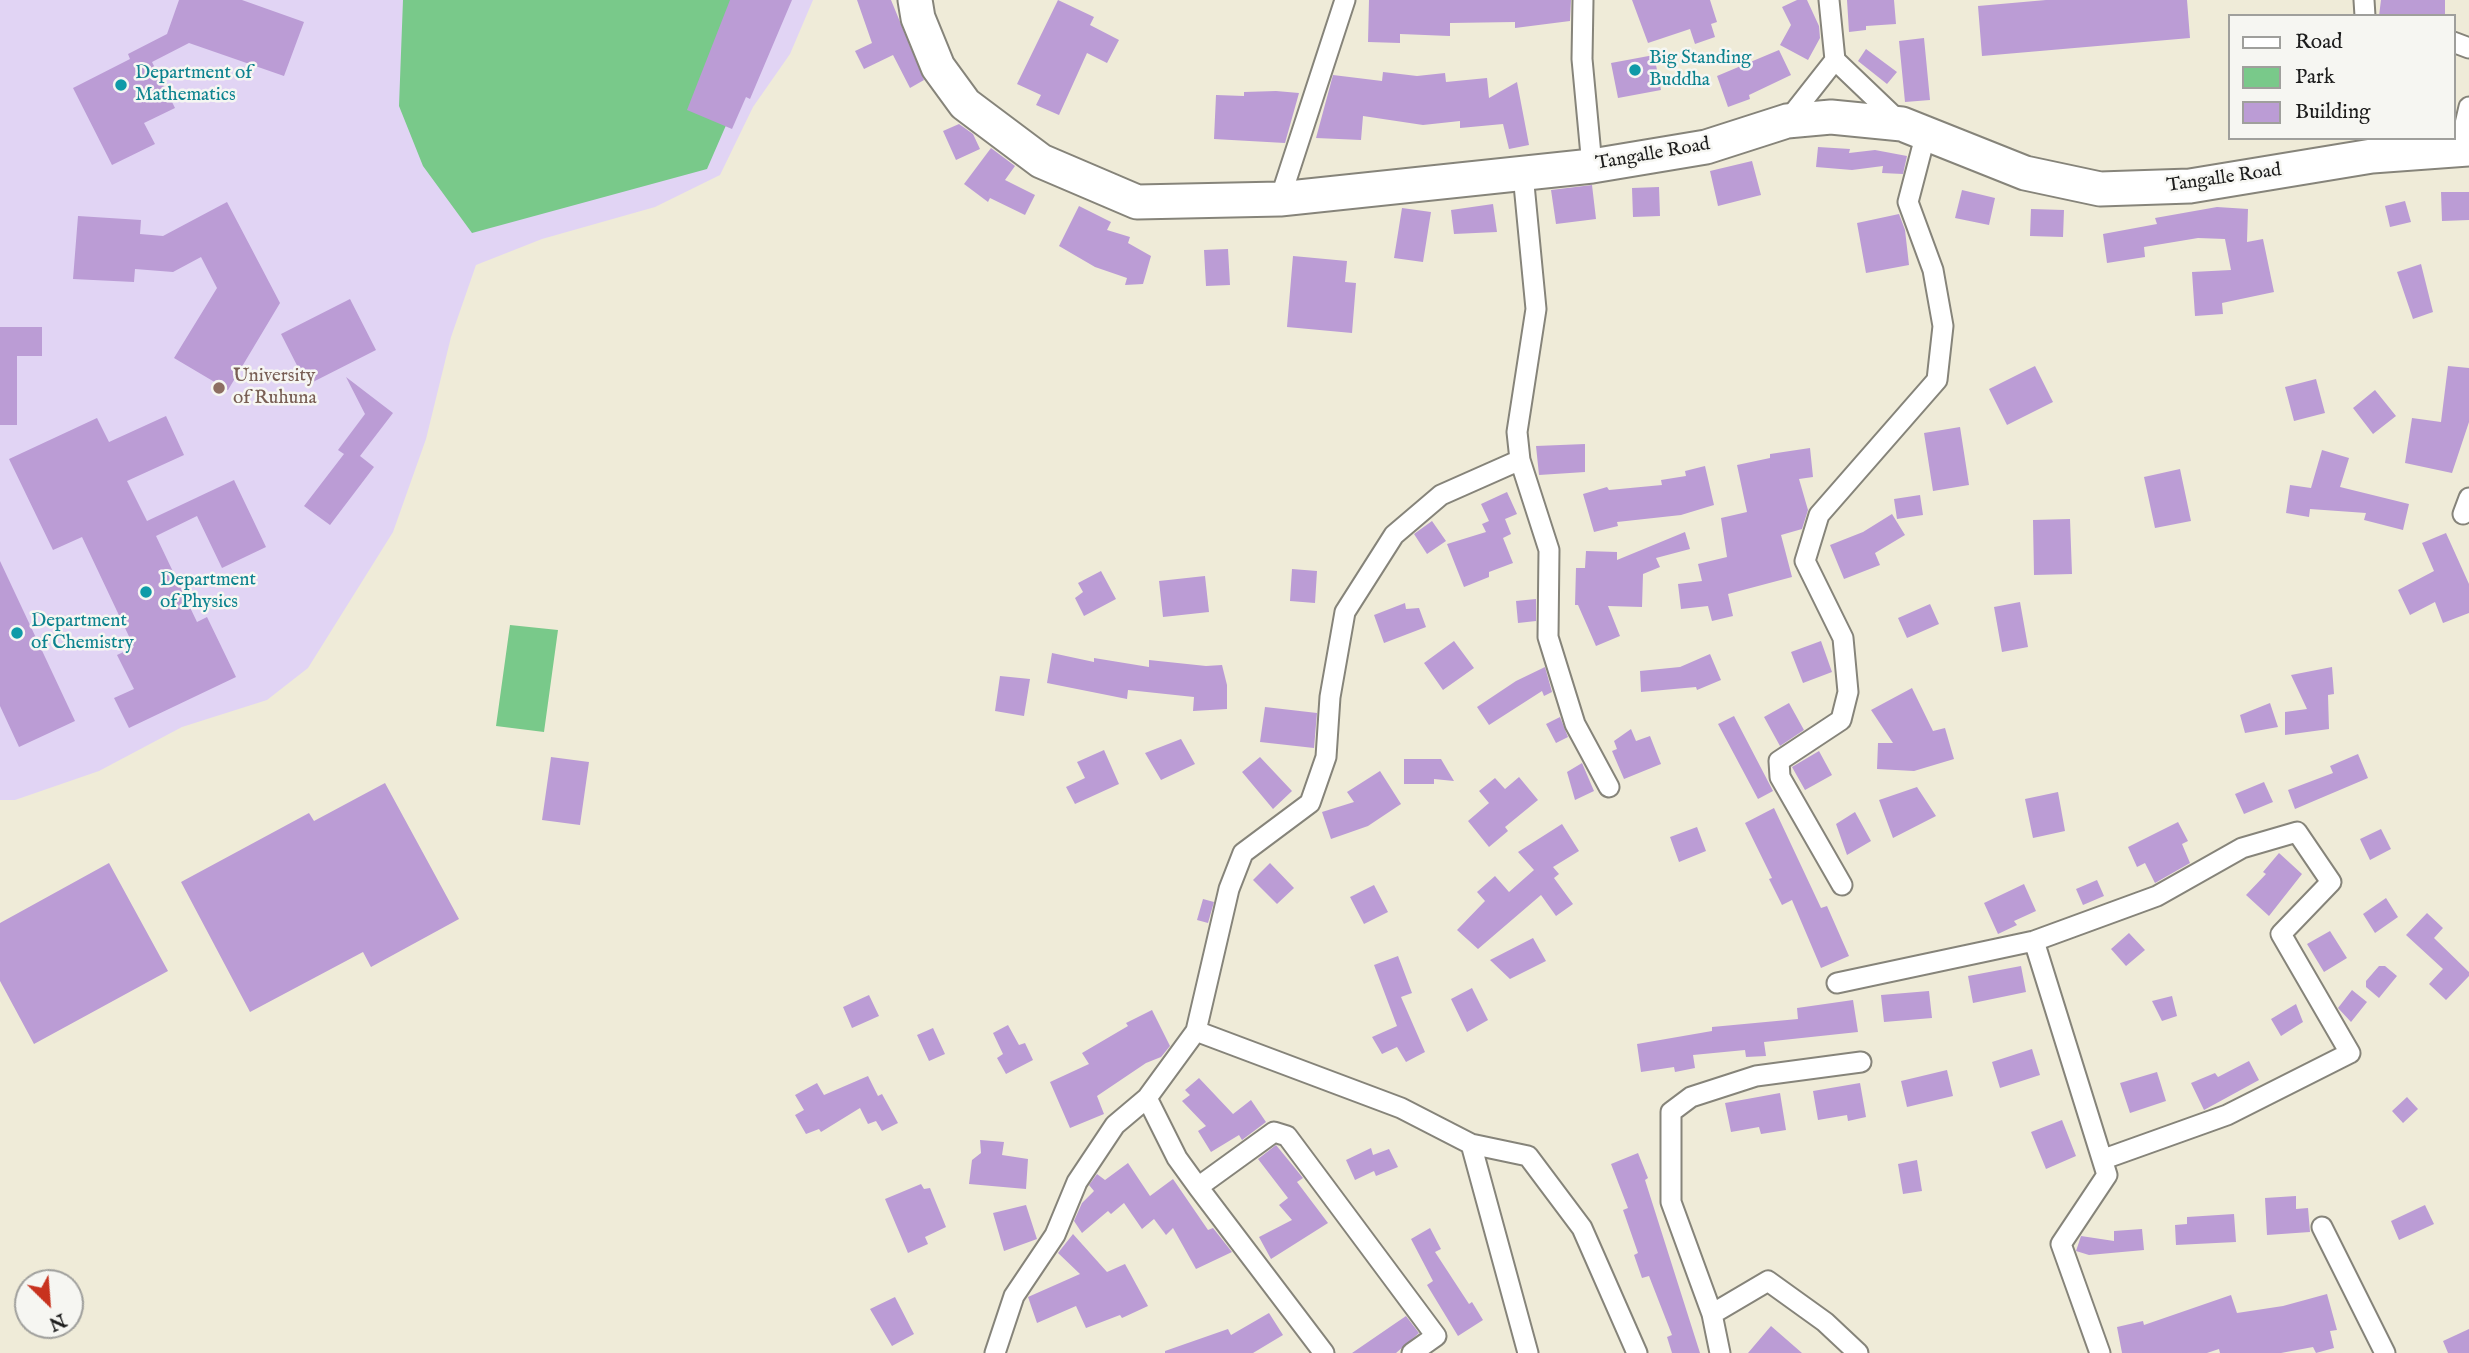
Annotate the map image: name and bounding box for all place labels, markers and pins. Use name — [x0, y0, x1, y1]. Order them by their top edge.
place label: Big Standing Buddha — [1649, 48, 1751, 92]
marker: Big Standing Buddha — [1627, 62, 1643, 78]
place label: Department of Mathematics — [135, 63, 252, 107]
marker: Department of Mathematics — [113, 77, 129, 93]
place label: University of Ruhuna — [233, 366, 317, 410]
marker: University of Ruhuna — [211, 380, 227, 396]
place label: Department of Physics — [160, 570, 256, 614]
marker: Department of Physics — [138, 584, 154, 600]
place label: Department of Chemistry — [31, 611, 134, 655]
marker: Department of Chemistry — [9, 625, 25, 641]

